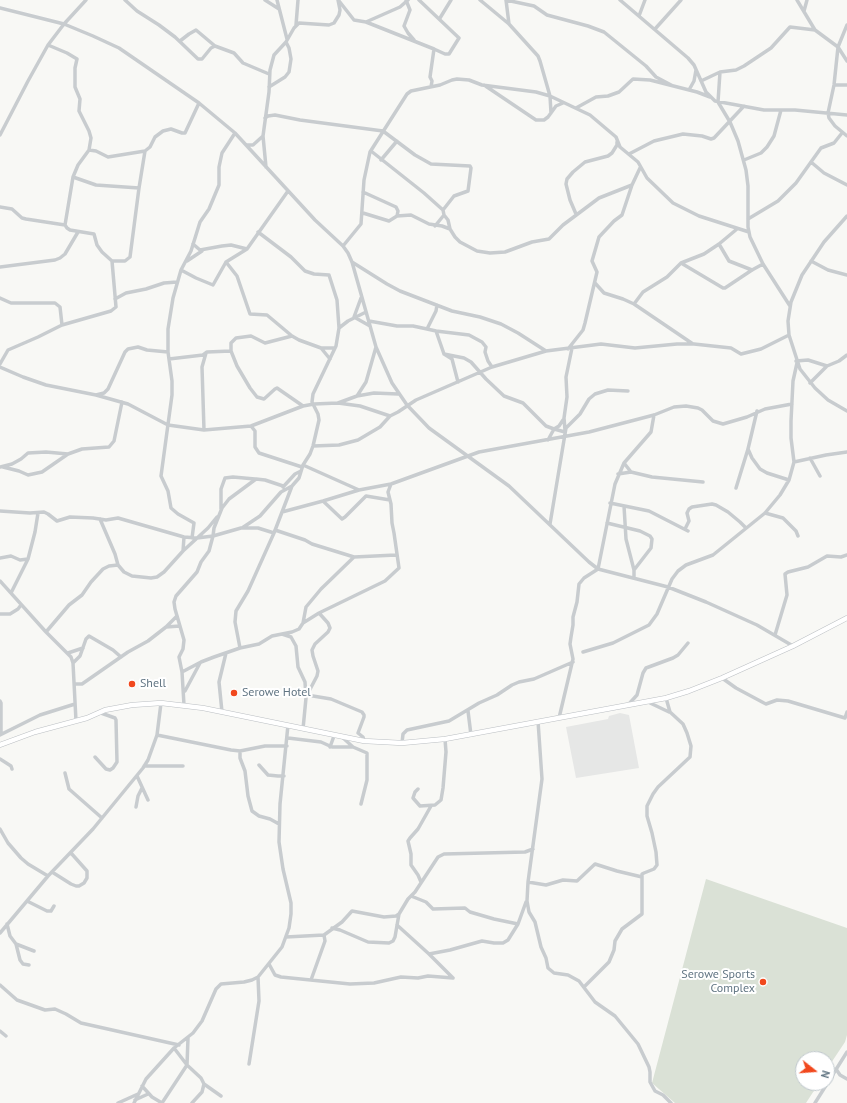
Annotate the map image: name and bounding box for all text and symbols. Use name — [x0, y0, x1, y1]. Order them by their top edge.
place label: Shell — [140, 677, 166, 691]
marker: Shell — [127, 679, 137, 689]
place label: Serowe Hotel — [242, 686, 311, 700]
marker: Serowe Hotel — [229, 688, 239, 698]
place label: Serowe Sports Complex — [681, 968, 755, 996]
marker: Serowe Sports Complex — [758, 977, 768, 987]
north arrow — [795, 1051, 835, 1091]
text: N — [818, 1069, 833, 1080]

